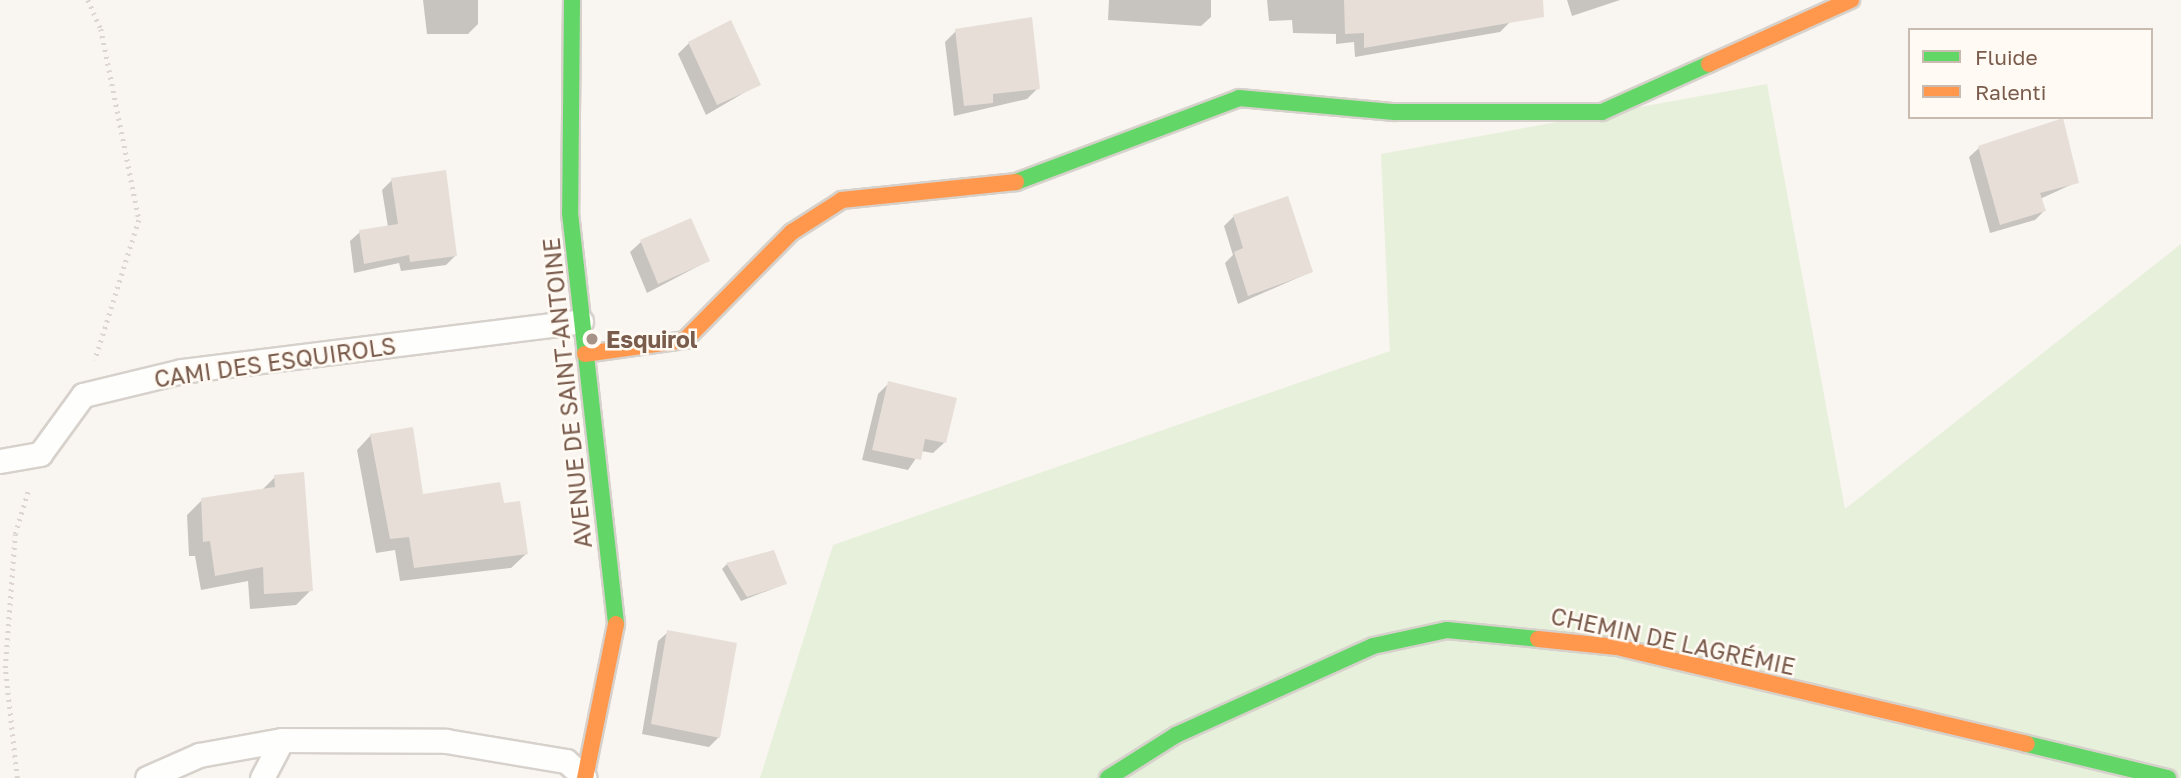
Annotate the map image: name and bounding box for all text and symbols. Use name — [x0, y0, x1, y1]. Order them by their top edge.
legend — [1908, 28, 2153, 119]
text: Fluide — [1975, 44, 2038, 70]
text: Ralenti — [1975, 79, 2046, 105]
street label: AVENUE DE SAINT-ANTOINE — [537, 236, 597, 550]
place label: Esquirol — [606, 325, 697, 353]
street label: CAMI DES ESQUIROLS — [152, 331, 398, 393]
marker: Esquirol — [584, 331, 600, 347]
street label: CHEMIN DE LAGRÉMIE — [1548, 602, 1798, 680]

